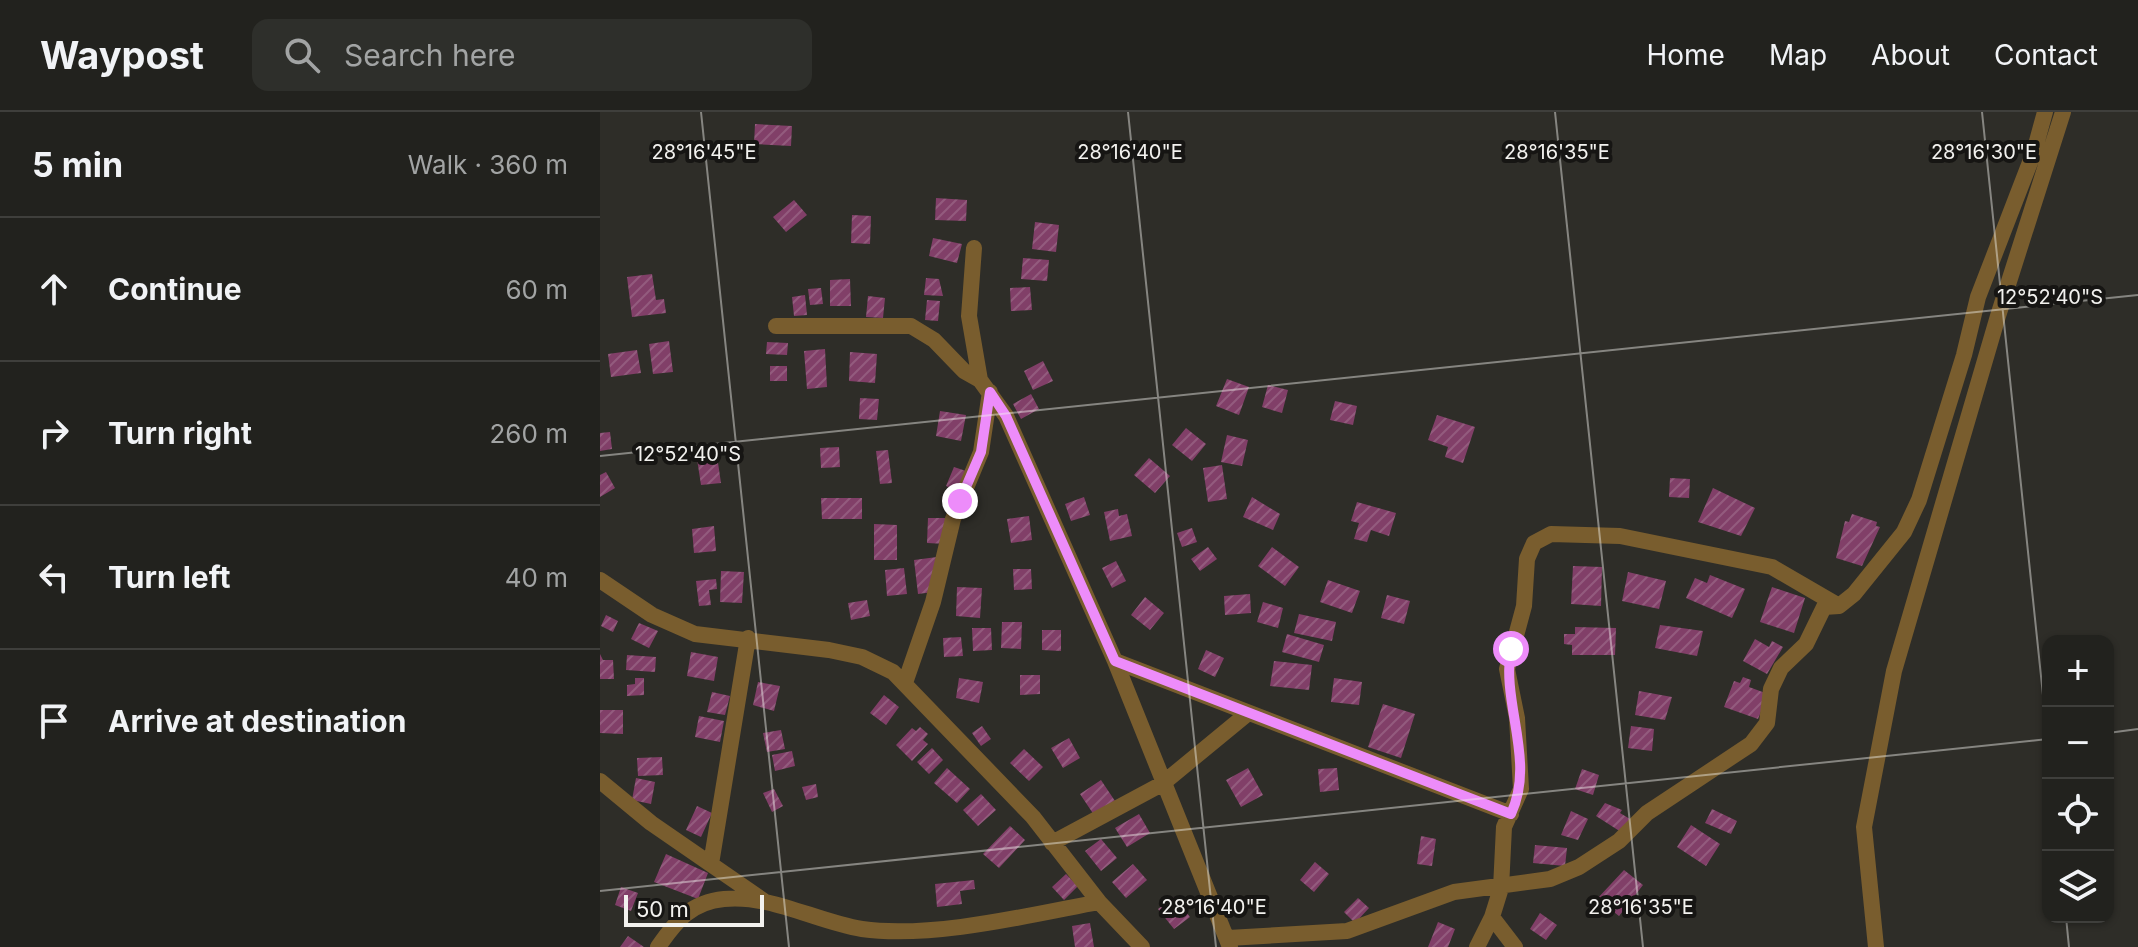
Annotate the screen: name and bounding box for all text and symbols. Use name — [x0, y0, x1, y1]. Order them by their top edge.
search box — [252, 19, 812, 91]
text: Waypost — [40, 32, 204, 78]
icon: search — [280, 33, 324, 77]
text: Search here — [344, 37, 516, 73]
text: Home — [1646, 38, 1725, 72]
text: Map — [1769, 38, 1827, 72]
text: About — [1871, 38, 1950, 72]
text: Contact — [1994, 38, 2098, 72]
text: 28°16'45"E — [651, 140, 757, 164]
text: 28°16'40"E — [1077, 140, 1183, 164]
text: 28°16'35"E — [1504, 140, 1610, 164]
text: 28°16'30"E — [1931, 140, 2037, 164]
text: 5 min — [32, 144, 123, 185]
text: Walk · 360 m — [408, 149, 568, 180]
icon: ahead — [32, 267, 76, 311]
text: Continue — [108, 271, 242, 307]
text: 60 m — [505, 274, 568, 305]
text: 12°52'40"S — [1997, 285, 2103, 309]
icon: right — [32, 411, 76, 455]
text: Turn right — [108, 415, 252, 451]
text: 260 m — [490, 418, 568, 449]
text: 12°52'40"S — [635, 442, 741, 466]
route end — [942, 483, 978, 519]
icon: left — [32, 555, 76, 599]
text: Turn left — [108, 559, 230, 595]
text: 40 m — [505, 562, 568, 593]
route start — [1493, 631, 1529, 667]
map controls — [2042, 635, 2114, 923]
button: + — [2042, 635, 2114, 707]
icon: arrive — [32, 699, 76, 743]
text: Arrive at destination — [108, 703, 406, 739]
button: − — [2042, 707, 2114, 779]
button: locate — [2042, 779, 2114, 851]
button: layers — [2042, 851, 2114, 923]
scale bar — [624, 891, 764, 927]
text: 28°16'40"E — [1161, 895, 1267, 919]
text: 28°16'35"E — [1588, 895, 1694, 919]
text: 50 m — [636, 896, 689, 922]

